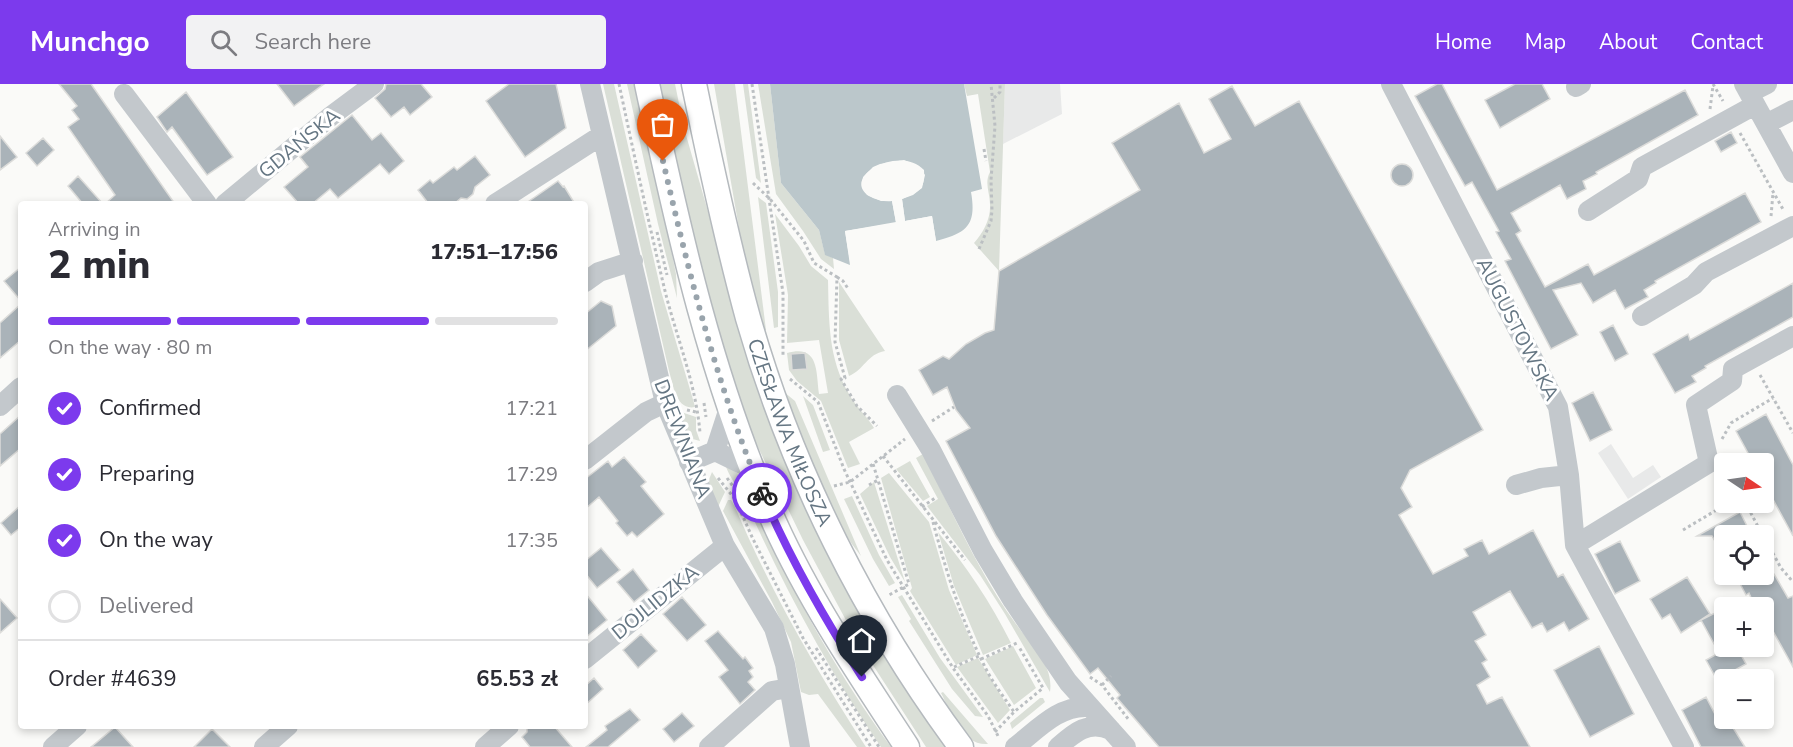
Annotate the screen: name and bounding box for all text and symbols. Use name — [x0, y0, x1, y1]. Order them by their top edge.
search box — [186, 15, 606, 69]
text: Munchgo — [30, 23, 150, 61]
icon: search — [207, 26, 240, 59]
text: Search here — [255, 27, 371, 57]
text: Home — [1435, 28, 1492, 56]
text: Map — [1525, 28, 1566, 56]
text: About — [1599, 28, 1657, 56]
text: Contact — [1690, 28, 1763, 56]
pin — [637, 99, 688, 161]
street label: GDAŃSKA — [253, 102, 346, 185]
icon: bag — [646, 108, 679, 141]
text: Arriving in — [48, 216, 141, 243]
text: 17:51–17:56 — [430, 237, 558, 267]
text: 2 min — [48, 239, 151, 292]
street label: AUGUSTOWSKA — [1470, 253, 1565, 406]
text: On the way · 80 m — [48, 334, 212, 361]
street label: CZESŁAWA MIŁOSZA — [741, 335, 839, 531]
street label: DREWNIANA — [647, 376, 718, 503]
icon: check — [48, 392, 81, 425]
text: Confirmed — [99, 393, 201, 423]
text: 17:21 — [505, 395, 558, 422]
north arrow — [1714, 453, 1774, 513]
map controls — [1714, 453, 1774, 729]
icon: check — [48, 458, 81, 491]
text: Preparing — [99, 459, 195, 489]
text: 17:29 — [505, 461, 558, 488]
courier — [732, 463, 792, 523]
icon: bike — [746, 477, 779, 510]
icon: check — [48, 524, 81, 557]
text: On the way — [99, 525, 213, 555]
button: locate — [1714, 525, 1774, 585]
text: 17:35 — [505, 527, 558, 554]
street label: DOJLIDZKA — [606, 559, 705, 646]
text: Delivered — [99, 591, 194, 621]
button: + — [1714, 597, 1774, 657]
pin — [836, 615, 887, 677]
icon: home — [845, 624, 878, 657]
text: Order #4639 — [48, 664, 177, 694]
text: 65.53 zł — [476, 664, 558, 694]
button: − — [1714, 669, 1774, 729]

